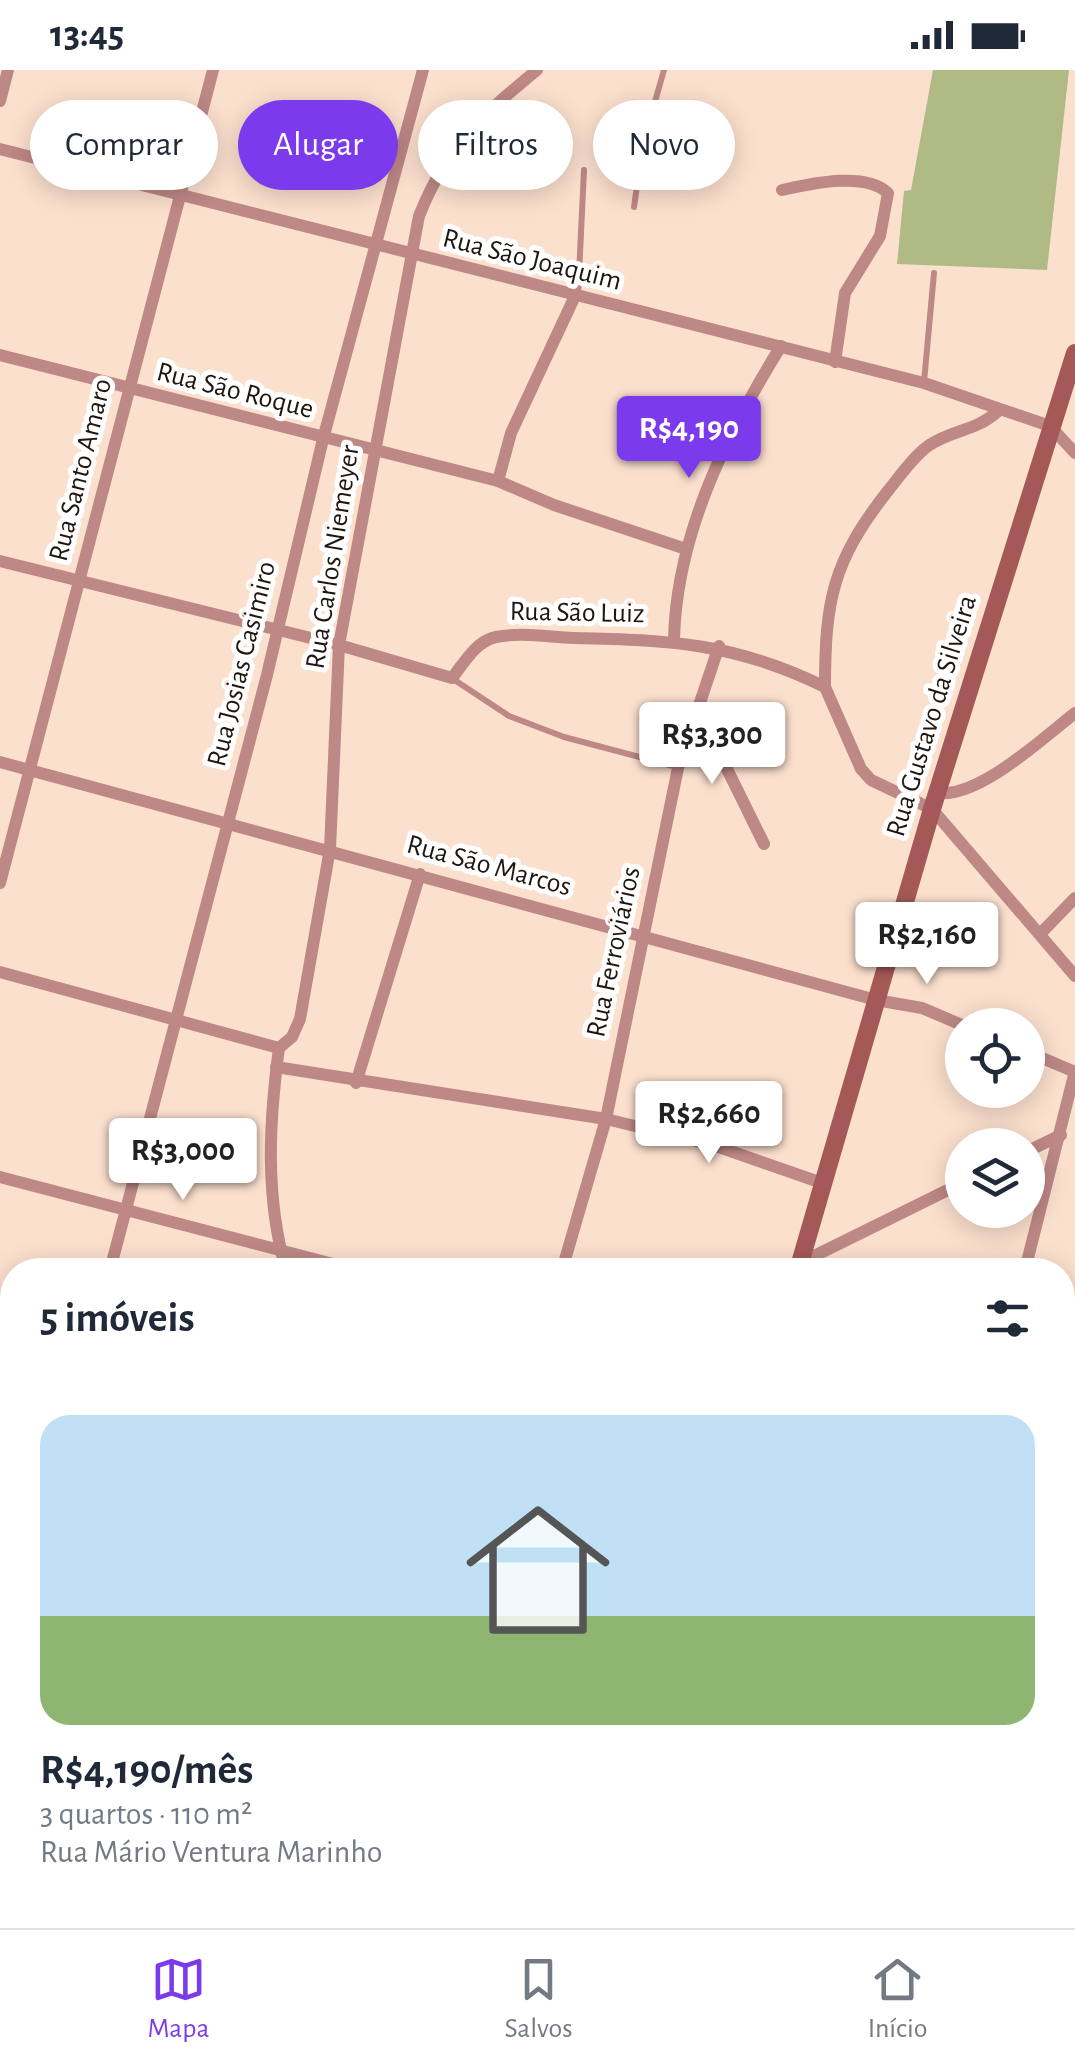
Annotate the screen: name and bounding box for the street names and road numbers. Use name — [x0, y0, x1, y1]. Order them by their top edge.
street label: Rua São Joaquim — [440, 224, 624, 296]
street label: Rua São Roque — [154, 358, 316, 424]
street label: Rua Santo Amaro — [45, 376, 117, 564]
street label: Rua Carlos Niemeyer — [301, 443, 365, 671]
street label: Rua Josias Casimiro — [203, 559, 281, 769]
street label: Rua Gustavo da Silveira — [882, 592, 982, 840]
street label: Rua São Luiz — [509, 598, 645, 628]
street label: Rua São Marcos — [404, 831, 574, 901]
street label: Rua Ferroviários — [582, 864, 646, 1040]

